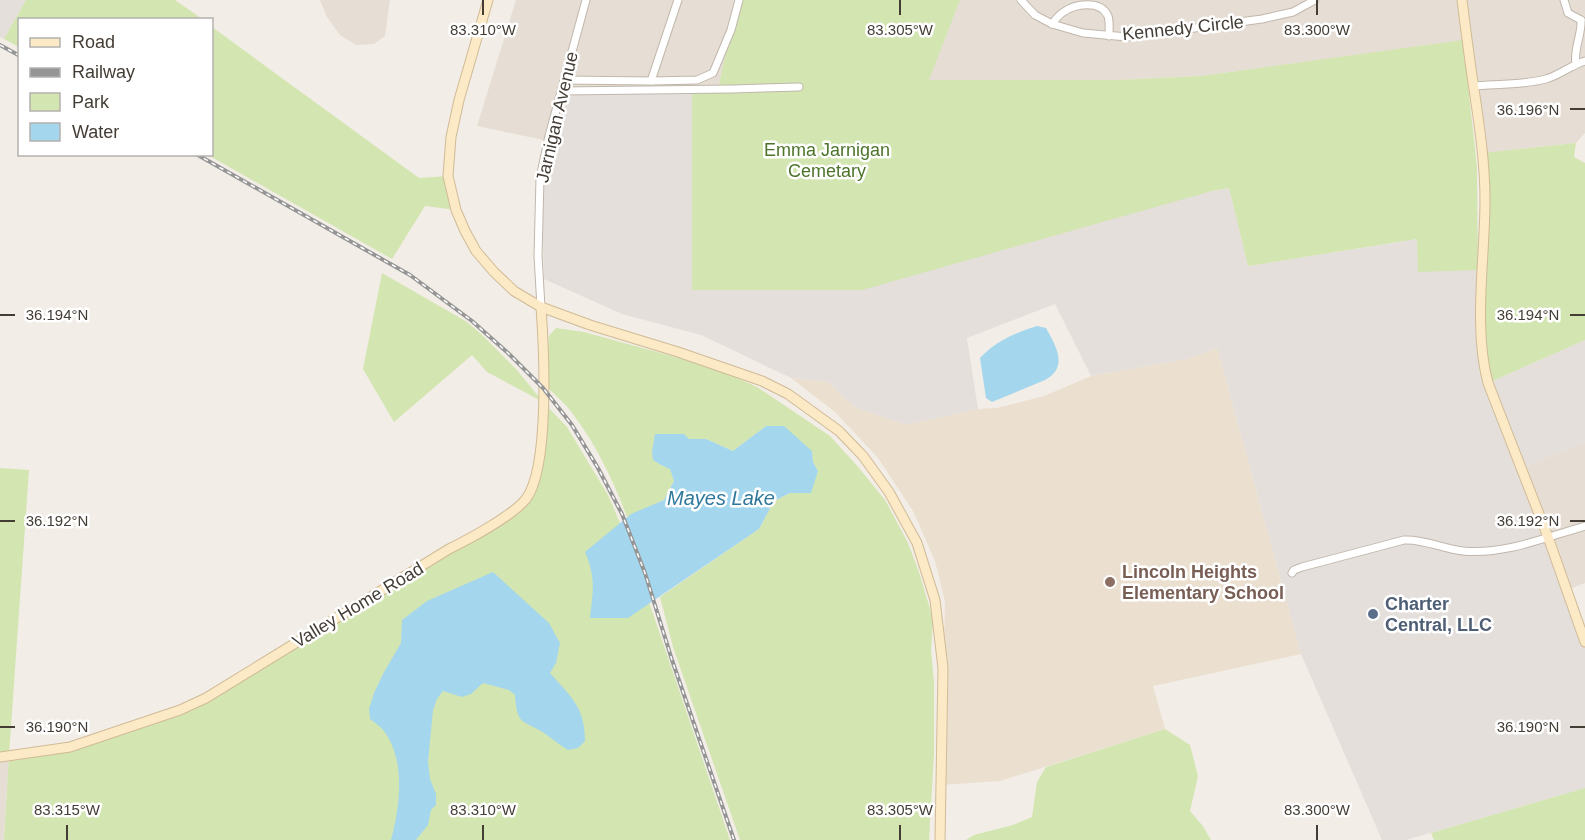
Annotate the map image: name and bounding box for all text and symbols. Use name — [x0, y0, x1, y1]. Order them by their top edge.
street label: Kennedy Circle — [1121, 12, 1245, 44]
legend — [18, 18, 213, 156]
text: 83.310°W — [450, 21, 517, 38]
text: 83.305°W — [867, 21, 934, 38]
text: 83.300°W — [1284, 21, 1351, 38]
text: Road — [72, 32, 115, 52]
street label: Jarnigan Avenue — [532, 50, 582, 184]
text: Railway — [72, 62, 135, 82]
text: Park — [72, 92, 110, 112]
text: 36.196°N — [1497, 101, 1559, 118]
text: Water — [72, 122, 119, 142]
park label: Emma Jarnigan Cemetary — [764, 140, 890, 181]
text: 36.194°N — [26, 306, 88, 323]
text: 36.194°N — [1497, 306, 1559, 323]
water label: Mayes Lake — [667, 487, 775, 509]
text: 36.192°N — [26, 512, 88, 529]
text: 36.192°N — [1497, 512, 1559, 529]
street label: Valley Home Road — [289, 558, 427, 652]
place label: Lincoln Heights Elementary School — [1122, 562, 1284, 603]
marker: Lincoln Heights Elementary School — [1103, 575, 1117, 589]
place label: Charter Central, LLC — [1385, 594, 1492, 635]
marker: Charter Central, LLC — [1366, 607, 1380, 621]
text: 36.190°N — [26, 718, 88, 735]
text: 36.190°N — [1497, 718, 1559, 735]
text: 83.315°W — [34, 801, 101, 818]
text: 83.310°W — [450, 801, 517, 818]
text: 83.305°W — [867, 801, 934, 818]
text: 83.300°W — [1284, 801, 1351, 818]

